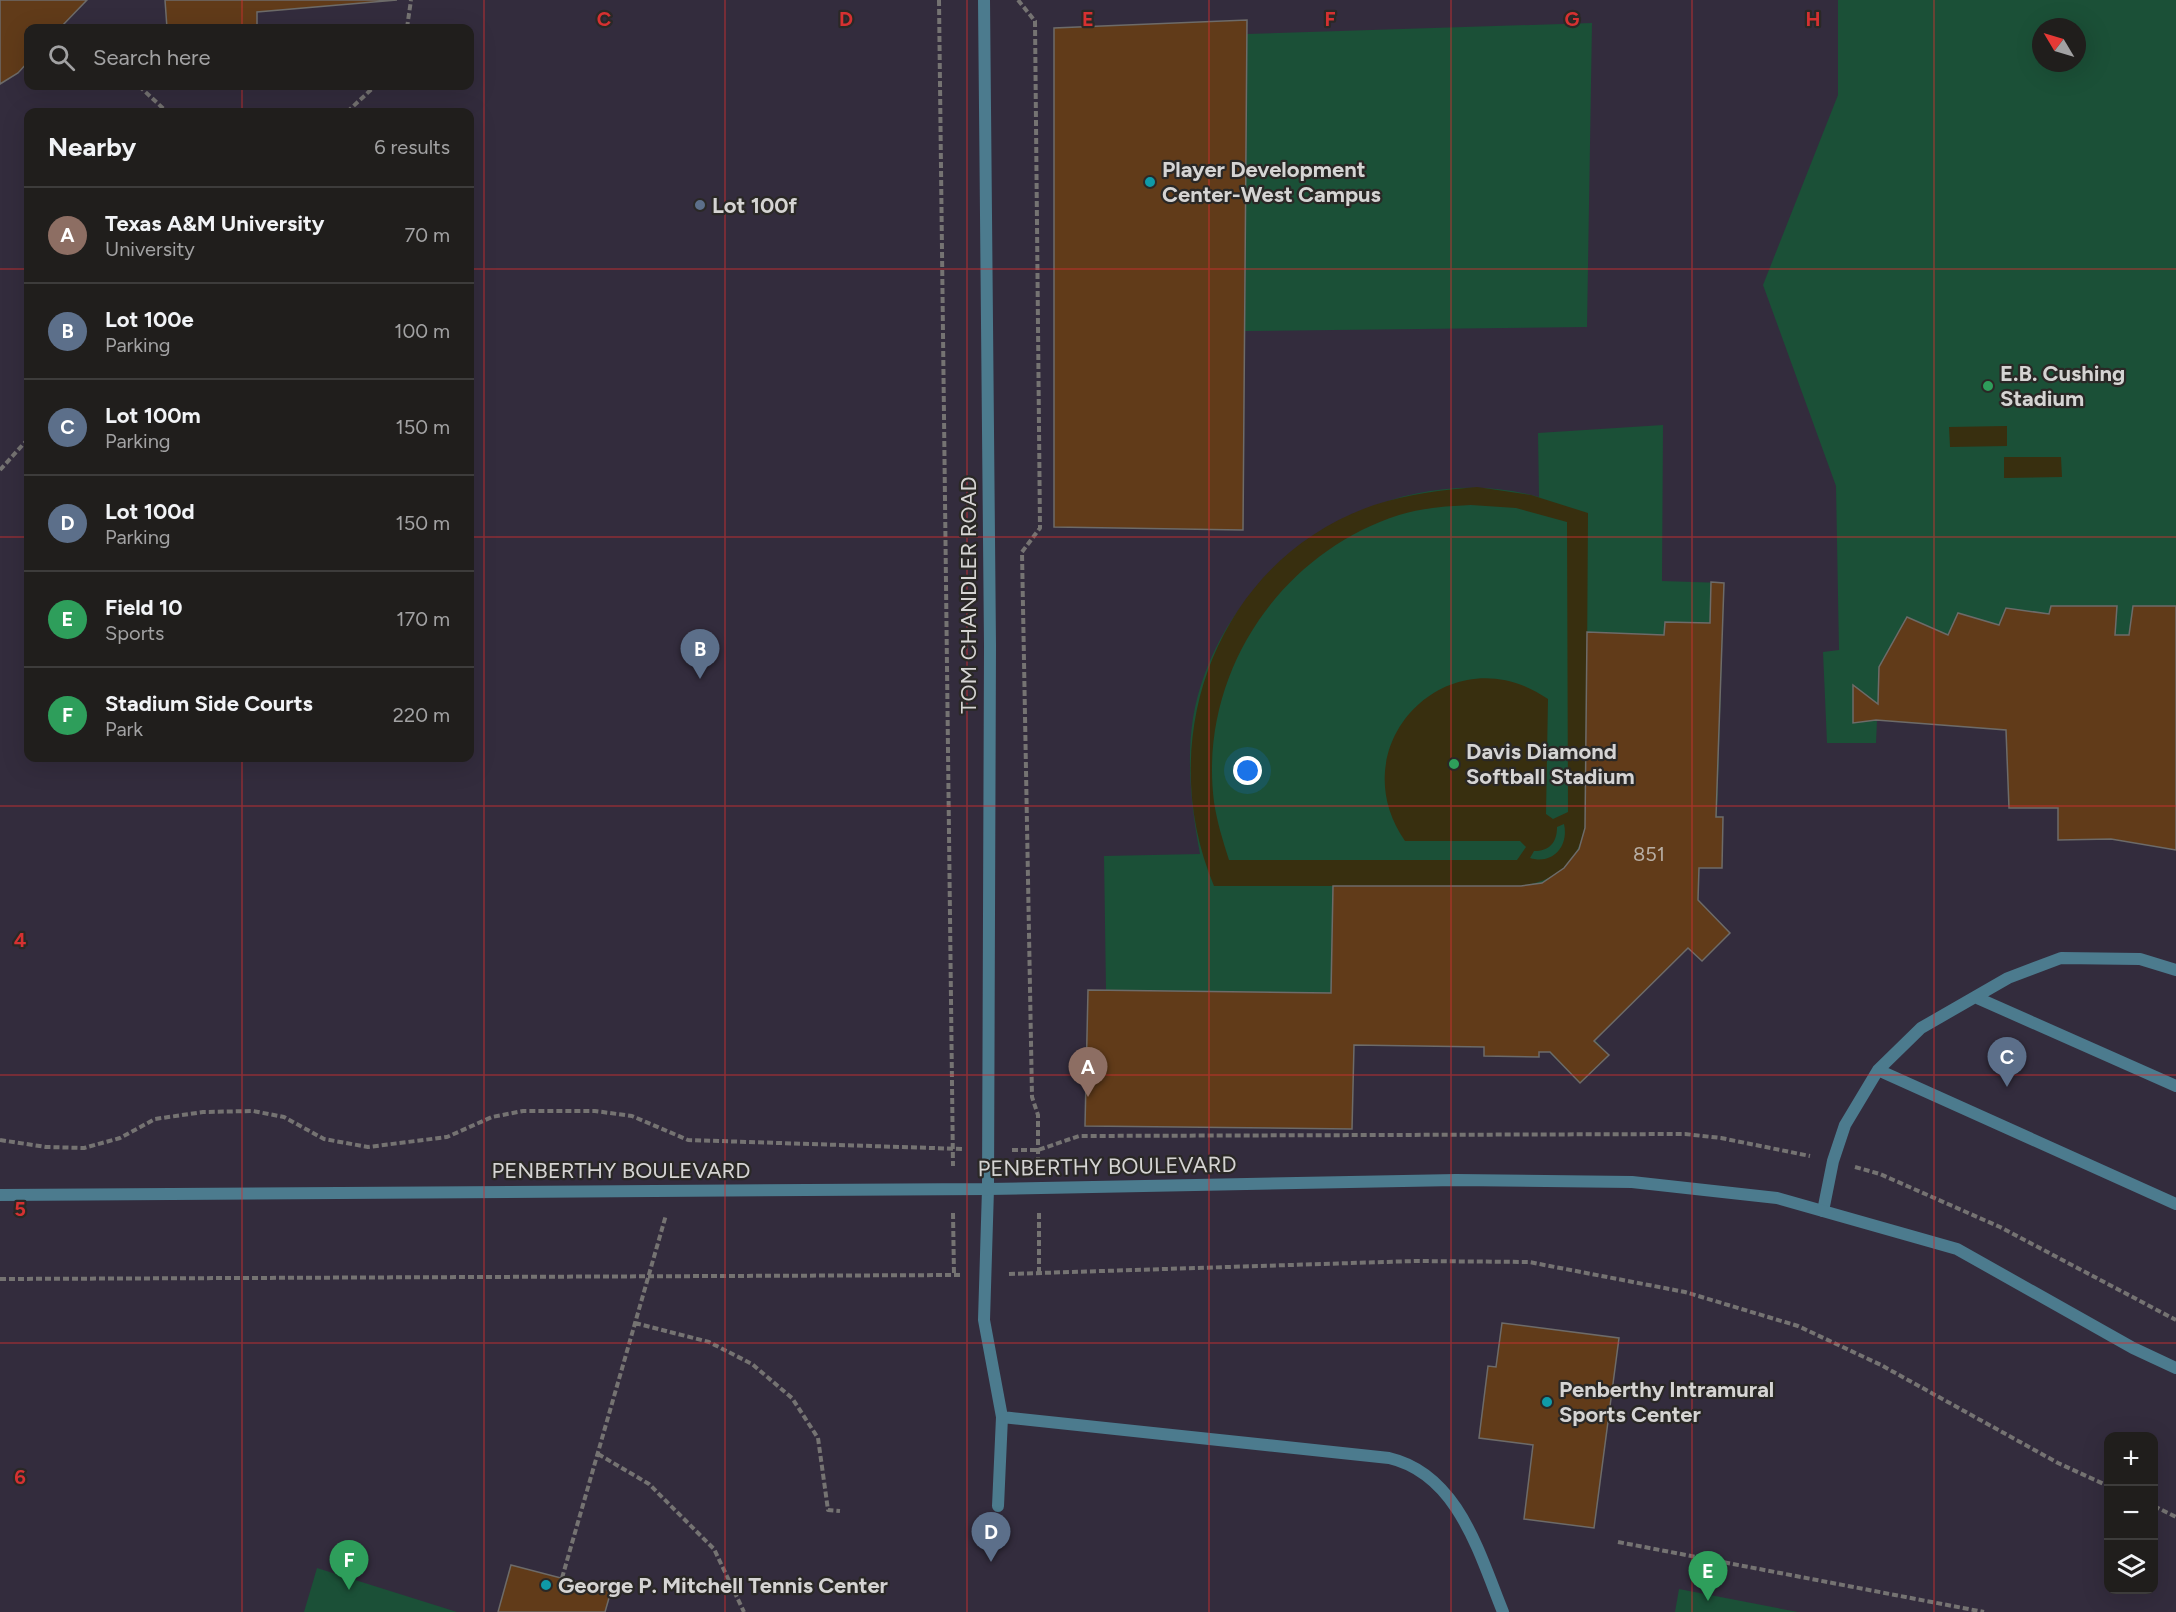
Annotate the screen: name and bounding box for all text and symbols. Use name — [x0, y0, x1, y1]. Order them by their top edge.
text: C — [597, 7, 611, 31]
text: D — [839, 7, 853, 31]
text: E — [1082, 7, 1094, 31]
text: F — [1324, 7, 1336, 31]
text: G — [1565, 7, 1580, 31]
text: H — [1806, 7, 1821, 31]
north arrow — [2032, 18, 2086, 72]
search box — [24, 24, 474, 90]
icon: search — [45, 41, 78, 74]
text: Search here — [93, 44, 211, 71]
text: Nearby — [48, 131, 136, 163]
text: 6 results — [374, 135, 450, 159]
place label: Player Development Center-West Campus — [1162, 156, 1381, 208]
marker: Player Development Center-West Campus — [1143, 175, 1157, 189]
place label: Lot 100f — [712, 192, 797, 219]
marker: Lot 100f — [693, 198, 707, 212]
text: Texas A&M University — [105, 210, 325, 237]
text: A — [60, 223, 75, 247]
text: 70 m — [404, 223, 450, 247]
text: University — [105, 237, 195, 261]
text: Lot 100e — [105, 306, 194, 333]
text: B — [61, 319, 74, 343]
text: 100 m — [394, 319, 450, 343]
text: Parking — [105, 333, 171, 357]
place label: E.B. Cushing Stadium — [2000, 360, 2125, 412]
marker: E.B. Cushing Stadium — [1981, 379, 1995, 393]
text: Lot 100m — [105, 402, 201, 429]
text: C — [60, 415, 75, 439]
text: 150 m — [395, 415, 450, 439]
text: Parking — [105, 429, 171, 453]
street label: TOM CHANDLER ROAD — [955, 476, 982, 714]
text: Lot 100d — [105, 498, 195, 525]
text: D — [61, 511, 75, 535]
text: 150 m — [395, 511, 450, 535]
text: Parking — [105, 525, 171, 549]
text: Field 10 — [105, 594, 182, 621]
text: E — [62, 607, 73, 631]
text: 170 m — [396, 607, 450, 631]
text: Sports — [105, 621, 164, 645]
pin: B — [680, 630, 720, 679]
text: Stadium Side Courts — [105, 690, 313, 717]
text: F — [62, 703, 73, 727]
text: 220 m — [393, 703, 450, 727]
text: Park — [105, 717, 143, 741]
place label: Davis Diamond Softball Stadium — [1466, 738, 1635, 790]
your location — [1233, 756, 1262, 785]
marker: Davis Diamond Softball Stadium — [1447, 757, 1461, 771]
house number: 851 — [1633, 842, 1665, 866]
text: 4 — [14, 928, 27, 952]
pin: C — [1988, 1038, 2026, 1087]
pin: A — [1068, 1048, 1108, 1097]
street label: PENBERTHY BOULEVARD — [977, 1151, 1237, 1182]
street label: PENBERTHY BOULEVARD — [492, 1157, 750, 1184]
text: 5 — [14, 1197, 26, 1221]
place label: Penberthy Intramural Sports Center — [1559, 1376, 1774, 1428]
marker: Penberthy Intramural Sports Center — [1540, 1395, 1554, 1409]
map controls — [2104, 1432, 2158, 1594]
button: + — [2104, 1432, 2158, 1486]
text: 6 — [14, 1465, 26, 1489]
button: − — [2104, 1486, 2158, 1540]
pin: D — [972, 1512, 1010, 1562]
pin: F — [330, 1540, 368, 1590]
button: layers — [2104, 1540, 2158, 1594]
pin: E — [1688, 1552, 1728, 1601]
place label: George P. Mitchell Tennis Center — [558, 1572, 889, 1599]
marker: George P. Mitchell Tennis Center — [539, 1578, 553, 1592]

